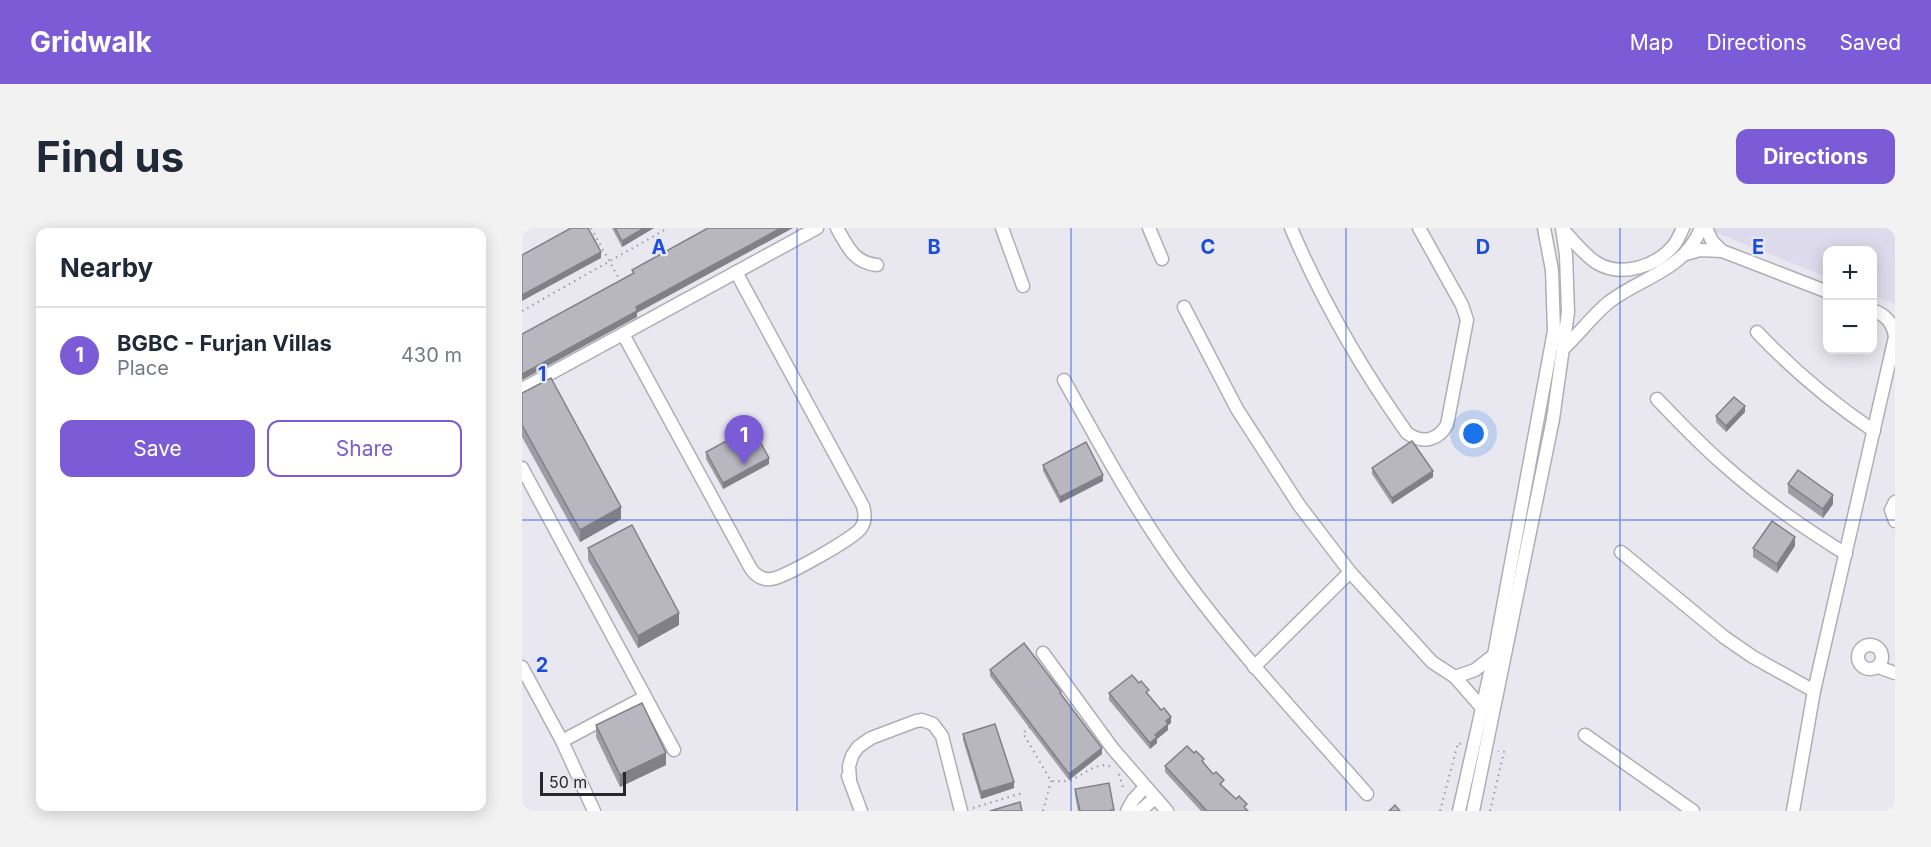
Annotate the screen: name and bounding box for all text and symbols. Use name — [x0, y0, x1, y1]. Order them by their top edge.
text: Gridwalk — [30, 25, 152, 59]
text: Map — [1630, 30, 1673, 55]
text: Directions — [1706, 30, 1807, 55]
text: Saved — [1840, 30, 1901, 55]
button: Directions — [1736, 129, 1895, 184]
text: Find us — [36, 131, 184, 182]
text: A — [652, 235, 667, 259]
text: B — [927, 235, 941, 259]
text: C — [1201, 235, 1215, 259]
text: D — [1476, 235, 1490, 259]
text: E — [1752, 235, 1764, 259]
map controls — [1823, 246, 1877, 354]
button: + — [1823, 246, 1877, 300]
text: Nearby — [60, 252, 153, 283]
button: − — [1823, 300, 1877, 354]
text: BGBC - Furjan Villas — [117, 330, 332, 356]
text: 1 — [75, 343, 84, 367]
text: 430 m — [401, 343, 462, 367]
text: Place — [117, 356, 169, 380]
text: 1 — [538, 362, 546, 386]
pin: 1 — [724, 416, 764, 465]
your location — [1459, 419, 1488, 448]
button: Save — [60, 420, 255, 477]
button: Share — [267, 420, 462, 477]
text: 2 — [536, 653, 548, 677]
scale bar — [540, 769, 626, 796]
text: 50 m — [549, 772, 587, 792]

